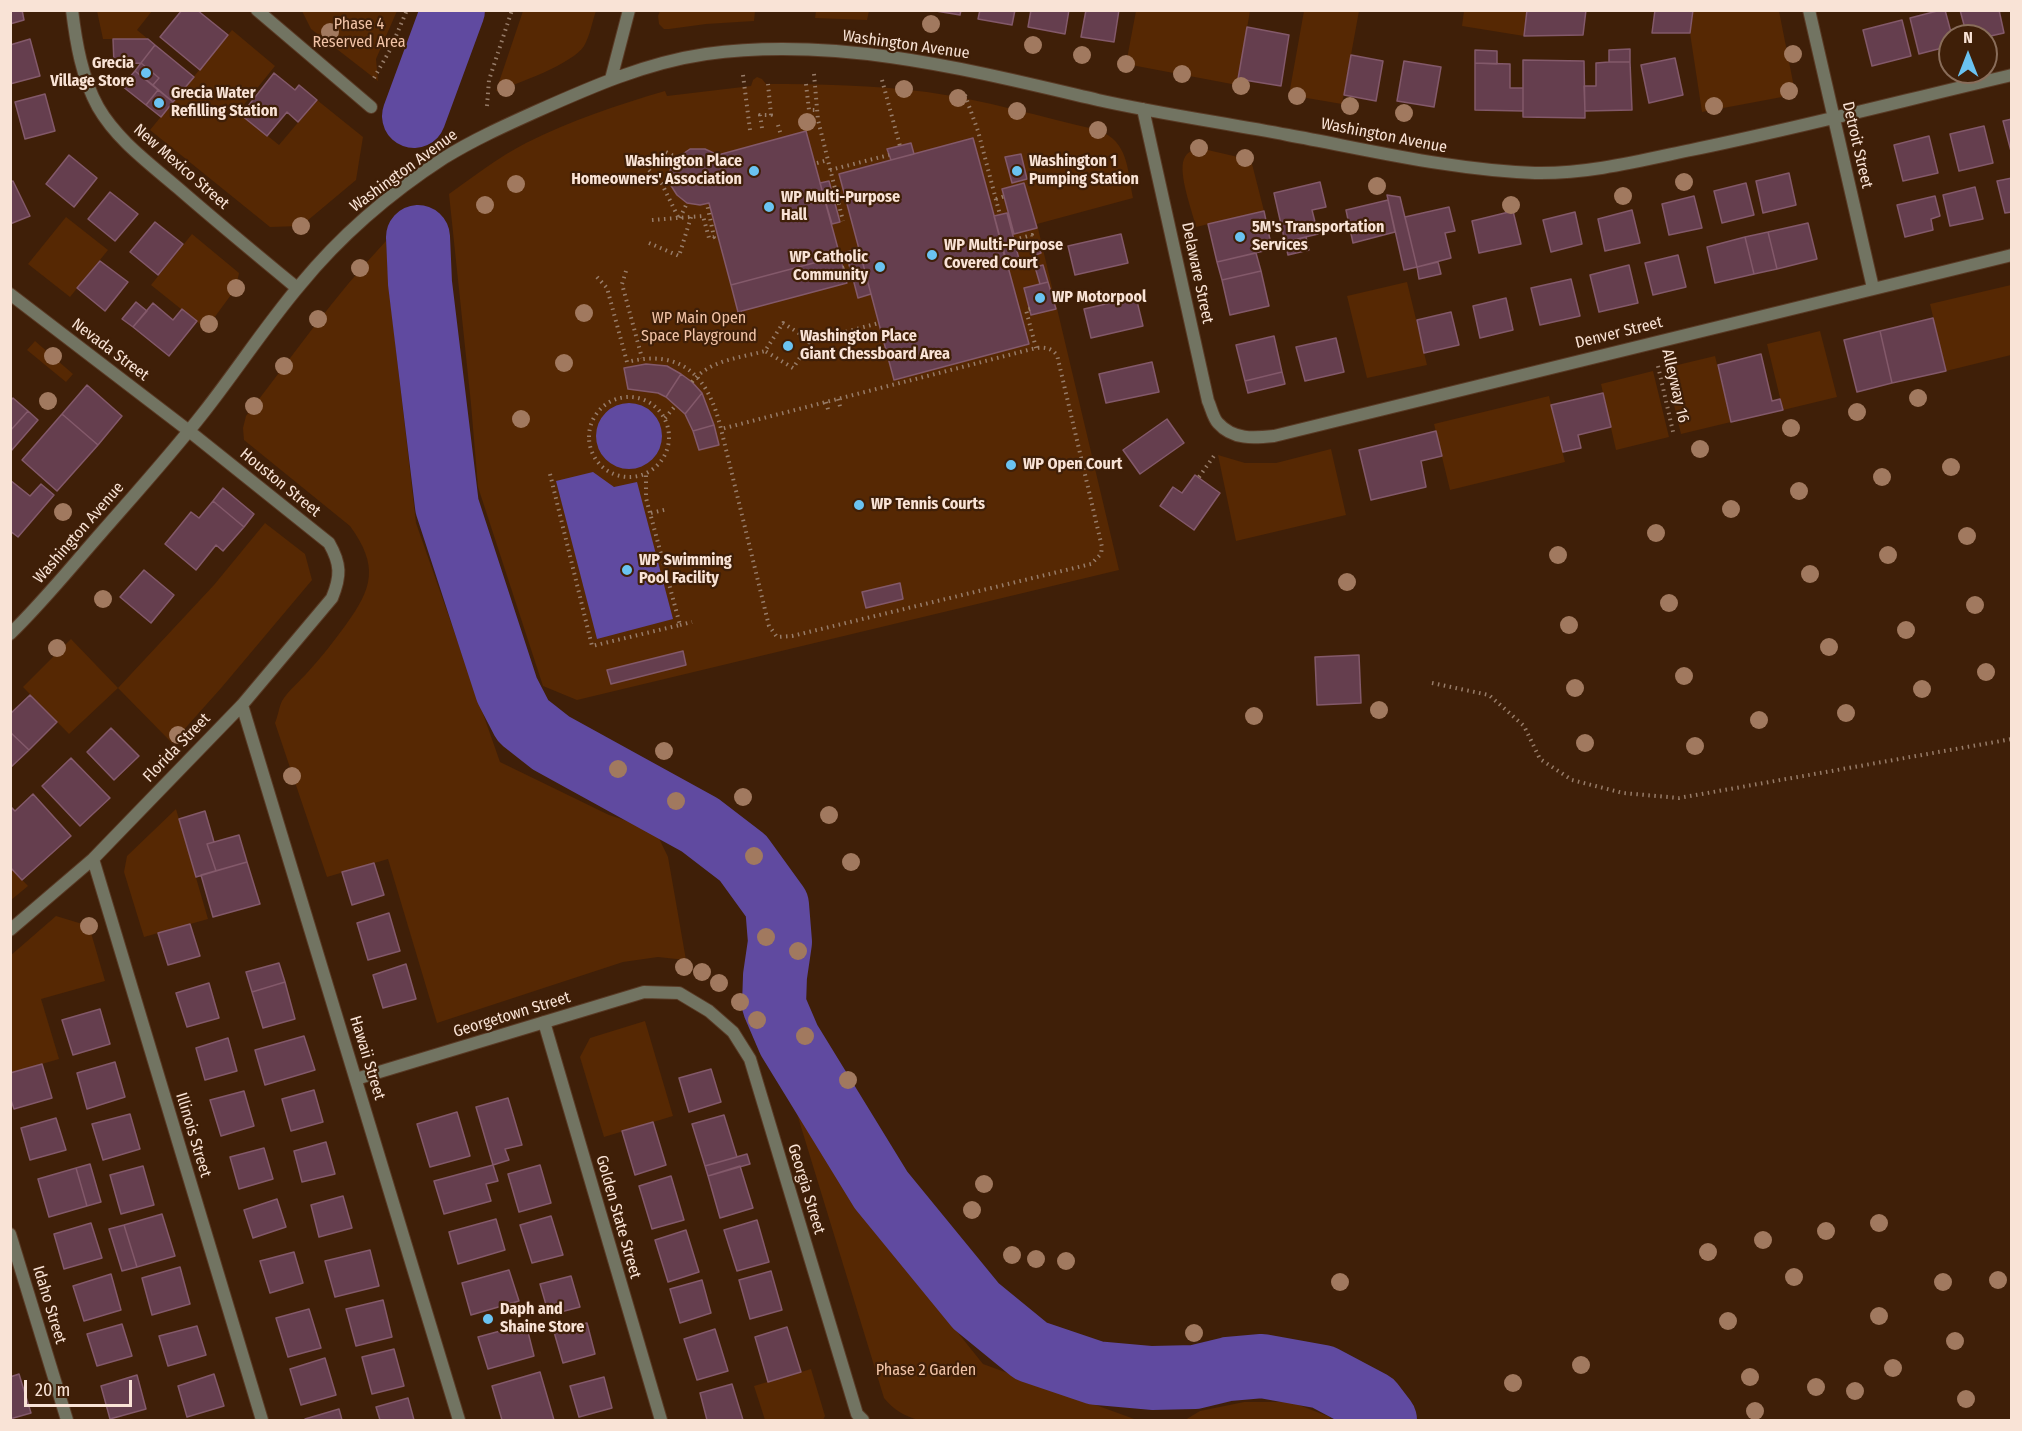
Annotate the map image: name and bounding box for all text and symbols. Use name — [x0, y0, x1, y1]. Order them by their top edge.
park label: Phase 4 Reserved Area — [312, 15, 406, 53]
north arrow — [1938, 24, 1998, 84]
street label: Washington Avenue — [841, 27, 971, 63]
text: N — [1963, 28, 1973, 47]
place label: Grecia Village Store — [50, 54, 134, 92]
marker: Grecia Village Store — [139, 66, 153, 80]
place label: Grecia Water Refilling Station — [171, 84, 278, 122]
marker: Grecia Water Refilling Station — [152, 96, 166, 110]
street label: Detroit Street — [1838, 100, 1876, 190]
street label: Washington Avenue — [1319, 114, 1449, 158]
street label: New Mexico Street — [129, 120, 233, 214]
street label: Washington Avenue — [347, 126, 461, 216]
place label: Washington Place Homeowners' Association — [571, 152, 742, 190]
place label: Washington 1 Pumping Station — [1029, 152, 1139, 190]
marker: Washington Place Homeowners' Association — [747, 164, 761, 178]
marker: Washington 1 Pumping Station — [1010, 164, 1024, 178]
place label: WP Multi-Purpose Hall — [781, 188, 900, 226]
marker: WP Multi-Purpose Hall — [762, 200, 776, 214]
place label: 5M's Transportation Services — [1252, 218, 1384, 256]
street label: Delaware Street — [1177, 220, 1217, 326]
marker: 5M's Transportation Services — [1233, 230, 1247, 244]
place label: WP Multi-Purpose Covered Court — [944, 236, 1063, 274]
place label: WP Catholic Community — [789, 248, 868, 286]
marker: WP Multi-Purpose Covered Court — [925, 248, 939, 262]
marker: WP Catholic Community — [873, 260, 887, 274]
place label: WP Motorpool — [1052, 288, 1146, 308]
marker: WP Motorpool — [1033, 291, 1047, 305]
park label: WP Main Open Space Playground — [641, 309, 757, 347]
street label: Denver Street — [1573, 313, 1665, 353]
street label: Nevada Street — [68, 315, 152, 385]
place label: Washington Place Giant Chessboard Area — [800, 327, 950, 365]
marker: Washington Place Giant Chessboard Area — [781, 339, 795, 353]
street label: Alleyway 16 — [1657, 347, 1693, 425]
street label: Houston Street — [236, 445, 324, 521]
place label: WP Open Court — [1023, 455, 1122, 475]
marker: WP Open Court — [1004, 458, 1018, 472]
street label: Washington Avenue — [30, 478, 128, 588]
place label: WP Tennis Courts — [871, 495, 985, 515]
marker: WP Tennis Courts — [852, 498, 866, 512]
place label: WP Swimming Pool Facility — [639, 551, 732, 589]
marker: WP Swimming Pool Facility — [620, 563, 634, 577]
street label: Florida Street — [139, 709, 215, 787]
street label: Georgetown Street — [451, 988, 573, 1042]
street label: Hawaii Street — [345, 1014, 389, 1102]
street label: Illinois Street — [171, 1090, 215, 1180]
street label: Georgia Street — [783, 1142, 829, 1236]
street label: Golden State Street — [591, 1153, 645, 1281]
street label: Idaho Street — [28, 1264, 70, 1346]
place label: Daph and Shaine Store — [500, 1300, 584, 1338]
marker: Daph and Shaine Store — [481, 1312, 495, 1326]
park label: Phase 2 Garden — [876, 1361, 976, 1381]
scale bar — [27, 1368, 135, 1406]
text: 20 m — [35, 1379, 70, 1401]

